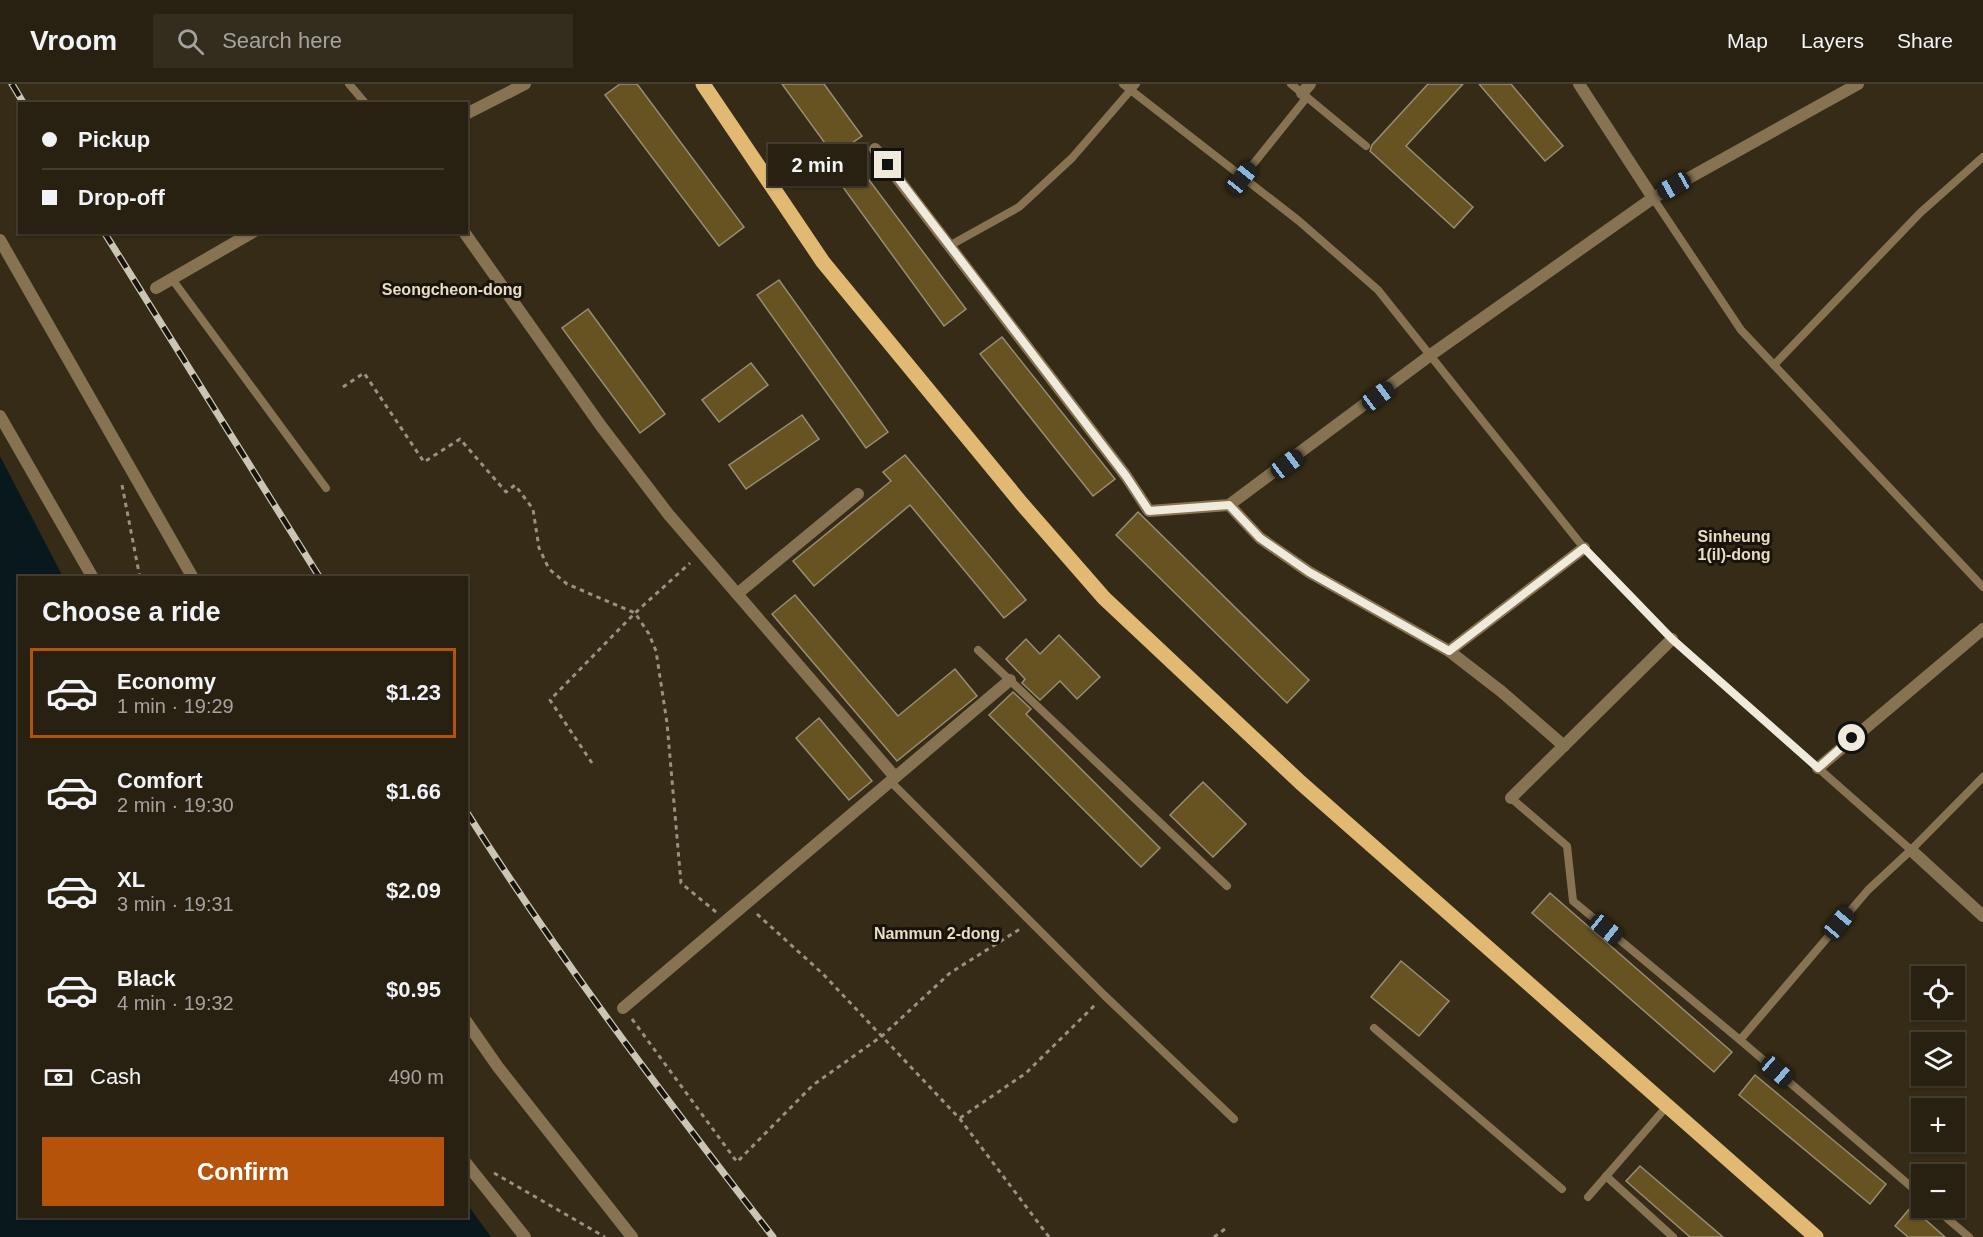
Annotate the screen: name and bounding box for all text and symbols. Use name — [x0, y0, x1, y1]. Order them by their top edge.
search box — [153, 14, 573, 68]
text: Vroom — [30, 25, 117, 56]
icon: search — [174, 25, 207, 58]
text: Search here — [222, 28, 342, 53]
text: Map — [1727, 29, 1768, 52]
text: Layers — [1801, 29, 1864, 52]
text: Share — [1897, 29, 1953, 52]
text: Pickup — [78, 127, 150, 152]
callout: 2 min — [768, 144, 867, 186]
route end — [874, 151, 901, 178]
text: 2 min — [791, 154, 844, 176]
car — [1224, 158, 1260, 198]
car — [1654, 169, 1694, 203]
text: Drop-off — [78, 185, 165, 210]
district label: Seongcheon-dong — [382, 281, 522, 298]
car — [1358, 378, 1398, 414]
car — [1267, 446, 1307, 482]
district label: Sinheung 1(il)-dong — [1698, 528, 1770, 563]
text: Choose a ride — [42, 597, 221, 627]
icon: car — [45, 666, 99, 720]
text: Economy — [117, 669, 216, 694]
text: $1.23 — [386, 680, 441, 705]
text: 1 min · 19:29 — [117, 695, 234, 717]
route start — [1838, 724, 1865, 751]
icon: car — [45, 765, 99, 819]
text: Comfort — [117, 768, 203, 793]
text: $1.66 — [386, 779, 441, 804]
text: 2 min · 19:30 — [117, 794, 234, 816]
icon: car — [45, 864, 99, 918]
text: XL — [117, 867, 145, 892]
text: $2.09 — [386, 878, 441, 903]
text: 3 min · 19:31 — [117, 893, 234, 915]
car — [1821, 903, 1857, 943]
car — [1586, 911, 1626, 947]
district label: Nammun 2-dong — [874, 925, 1000, 942]
icon: car — [45, 963, 99, 1017]
text: Black — [117, 966, 176, 991]
map controls — [1911, 966, 1965, 1218]
button: locate — [1911, 966, 1965, 1020]
text: $0.95 — [386, 977, 441, 1002]
text: 4 min · 19:32 — [117, 992, 234, 1014]
button: layers — [1911, 1032, 1965, 1086]
car — [1758, 1052, 1796, 1090]
icon: cash — [42, 1061, 75, 1094]
text: Cash — [90, 1064, 141, 1089]
text: 490 m — [388, 1066, 444, 1088]
button: + — [1911, 1098, 1965, 1152]
button: Confirm — [42, 1137, 444, 1206]
button: − — [1911, 1164, 1965, 1218]

